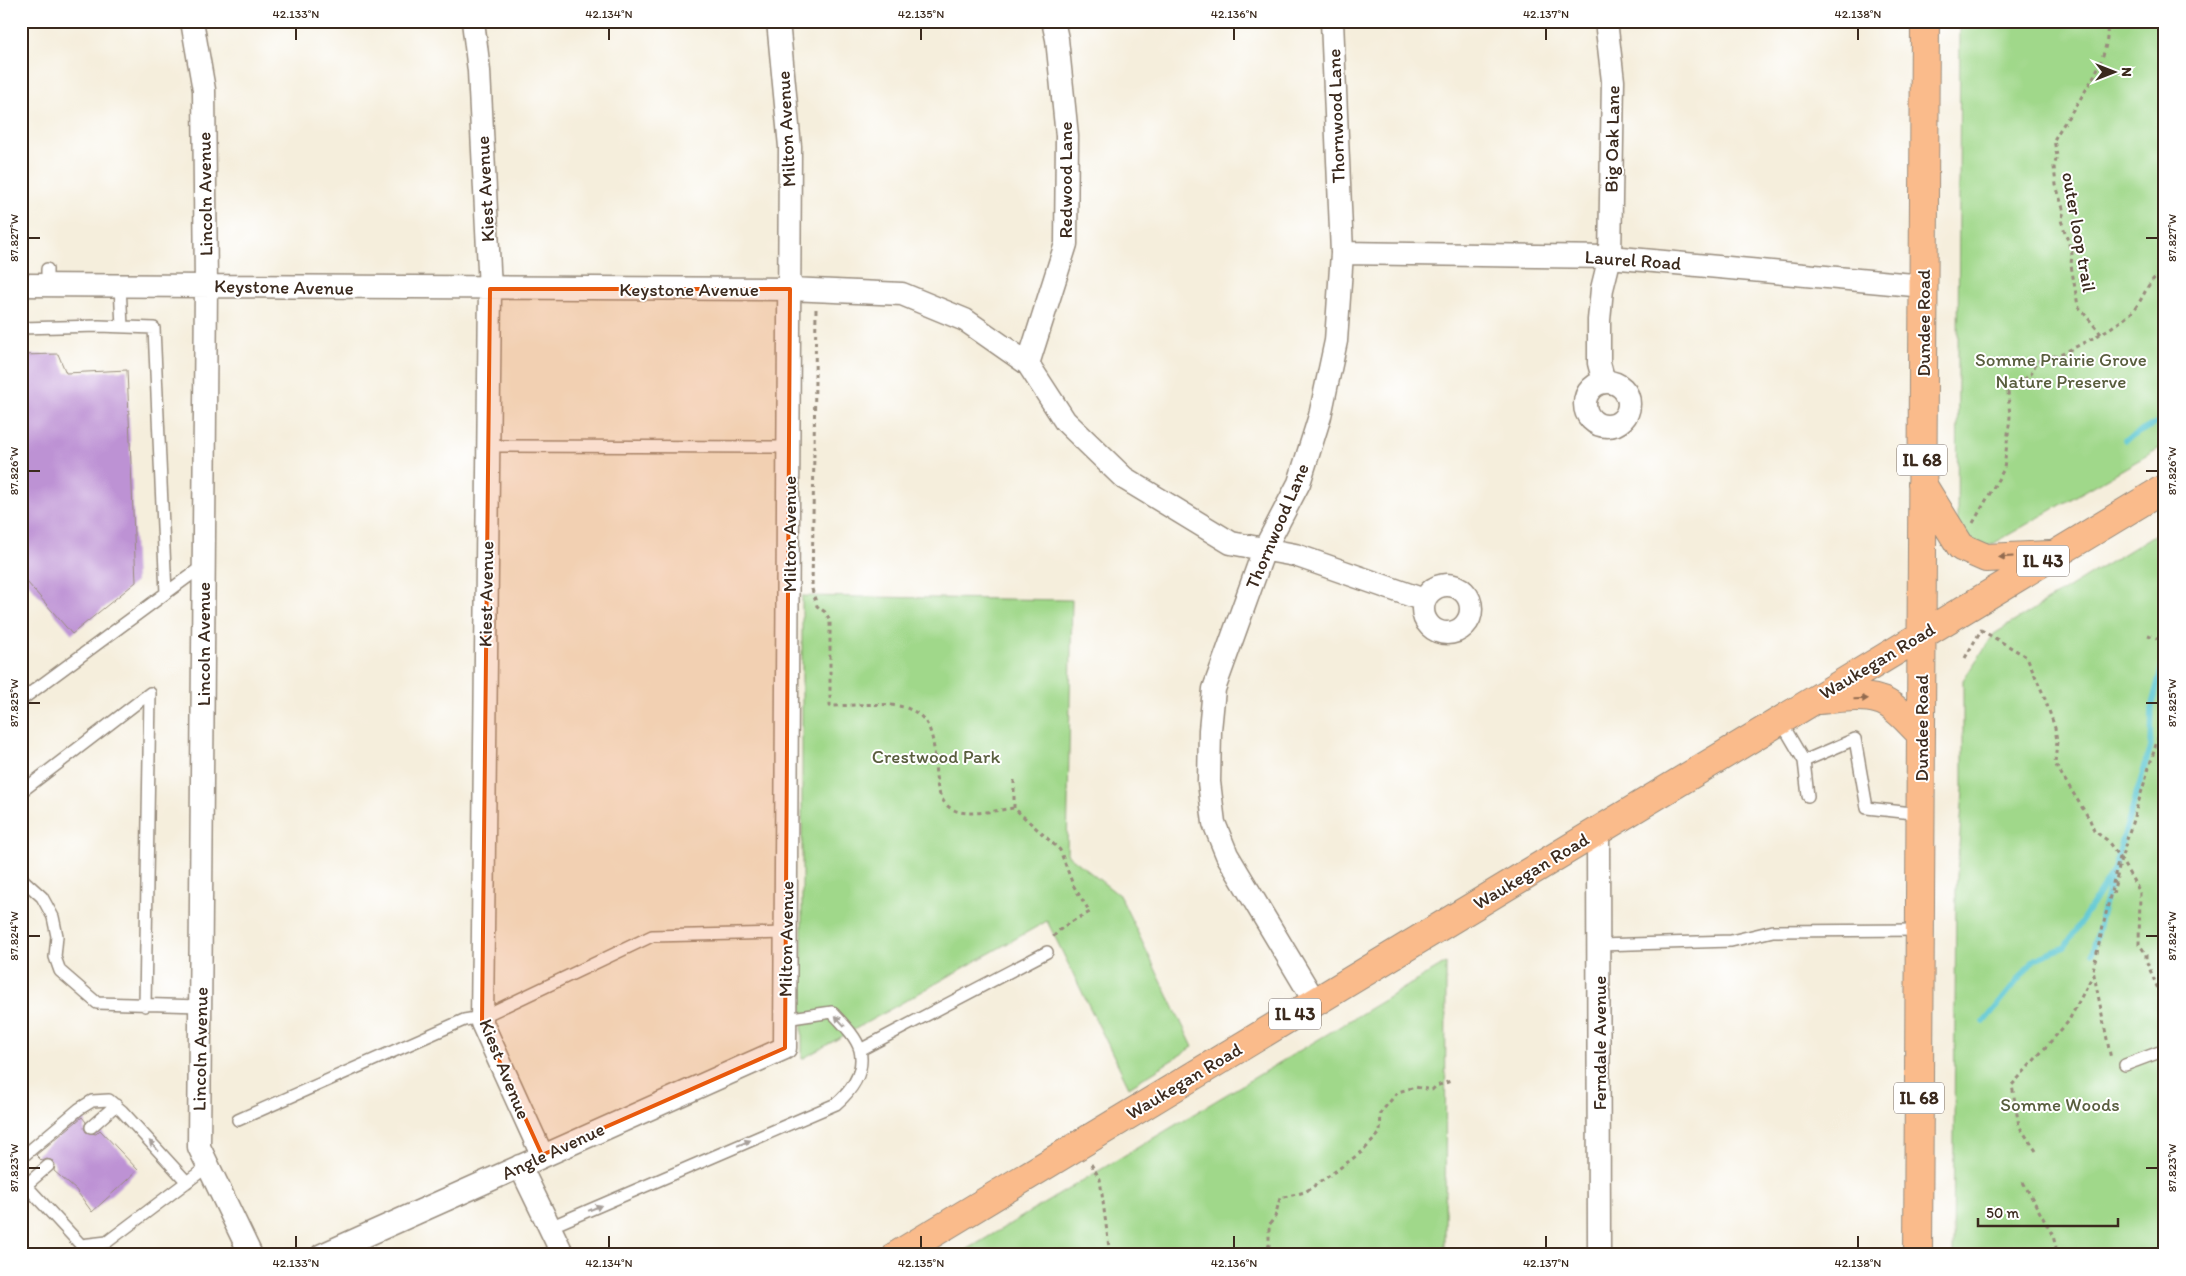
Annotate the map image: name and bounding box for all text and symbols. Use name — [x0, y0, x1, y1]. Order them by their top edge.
text: 42.133°N — [273, 7, 319, 21]
text: 42.134°N — [585, 7, 633, 21]
text: 42.135°N — [898, 7, 944, 21]
text: 42.136°N — [1211, 7, 1257, 21]
text: 42.137°N — [1523, 7, 1569, 21]
text: 42.138°N — [1835, 7, 1881, 21]
street label: Thornwood Lane — [1322, 48, 1350, 184]
north arrow — [2088, 48, 2138, 98]
text: N — [2118, 67, 2135, 77]
street label: Milton Avenue — [771, 70, 801, 188]
street label: Big Oak Lane — [1600, 85, 1624, 193]
street label: Redwood Lane — [1054, 121, 1077, 239]
street label: Lincoln Avenue — [192, 132, 218, 256]
street label: Kiest Avenue — [471, 135, 499, 243]
street label: outer loop trail — [2057, 170, 2101, 295]
text: 87.827°W — [7, 214, 21, 262]
text: 87.827°W — [2165, 214, 2179, 262]
street label: Laurel Road — [1584, 245, 1683, 275]
street label: Dundee Road — [1912, 269, 1935, 377]
street label: Keystone Avenue — [214, 274, 354, 300]
street label: Keystone Avenue — [619, 278, 759, 301]
park label: Somme Prairie Grove Nature Preserve — [1975, 348, 2147, 393]
road number: IL 68 — [1897, 444, 1947, 476]
text: 87.826°W — [7, 447, 21, 495]
text: 87.826°W — [2165, 447, 2179, 495]
street label: Thornwood Lane — [1240, 460, 1314, 592]
street label: Milton Avenue — [778, 476, 801, 592]
street label: Kiest Avenue — [474, 541, 498, 647]
road number: IL 43 — [2017, 546, 2069, 576]
one-way arrow — [1997, 554, 2013, 562]
street label: Lincoln Avenue — [192, 582, 215, 706]
street label: Waukegan Road — [1815, 617, 1939, 705]
street label: Dundee Road — [1910, 674, 1933, 782]
text: 87.825°W — [7, 679, 21, 727]
text: 87.825°W — [2165, 679, 2179, 727]
one-way arrow — [1853, 694, 1869, 702]
park label: Crestwood Park — [872, 745, 1000, 768]
street label: Waukegan Road — [1469, 827, 1593, 915]
street label: Milton Avenue — [773, 881, 799, 997]
text: 87.824°W — [7, 911, 21, 961]
text: 87.824°W — [2165, 911, 2179, 961]
street label: Ferndale Avenue — [1588, 976, 1611, 1110]
street label: Lincoln Avenue — [187, 987, 213, 1111]
road number: IL 43 — [1269, 999, 1321, 1030]
street label: Kiest Avenue — [474, 1015, 536, 1123]
one-way arrow — [834, 1016, 846, 1028]
street label: Waukegan Road — [1122, 1037, 1246, 1125]
road number: IL 68 — [1894, 1082, 1944, 1114]
park label: Somme Woods — [2000, 1093, 2120, 1116]
street label: Angle Avenue — [498, 1117, 608, 1185]
one-way arrow — [737, 1139, 751, 1147]
one-way arrow — [148, 1140, 160, 1152]
text: 87.823°W — [7, 1144, 21, 1192]
text: 87.823°W — [2165, 1144, 2179, 1192]
scale bar — [1978, 1196, 2118, 1228]
one-way arrow — [588, 1203, 602, 1211]
text: 50 m — [1986, 1204, 2019, 1222]
text: 42.133°N — [273, 1256, 319, 1270]
text: 42.134°N — [585, 1256, 633, 1270]
text: 42.135°N — [898, 1256, 944, 1270]
text: 42.136°N — [1211, 1256, 1257, 1270]
text: 42.137°N — [1523, 1256, 1569, 1270]
text: 42.138°N — [1835, 1256, 1881, 1270]

